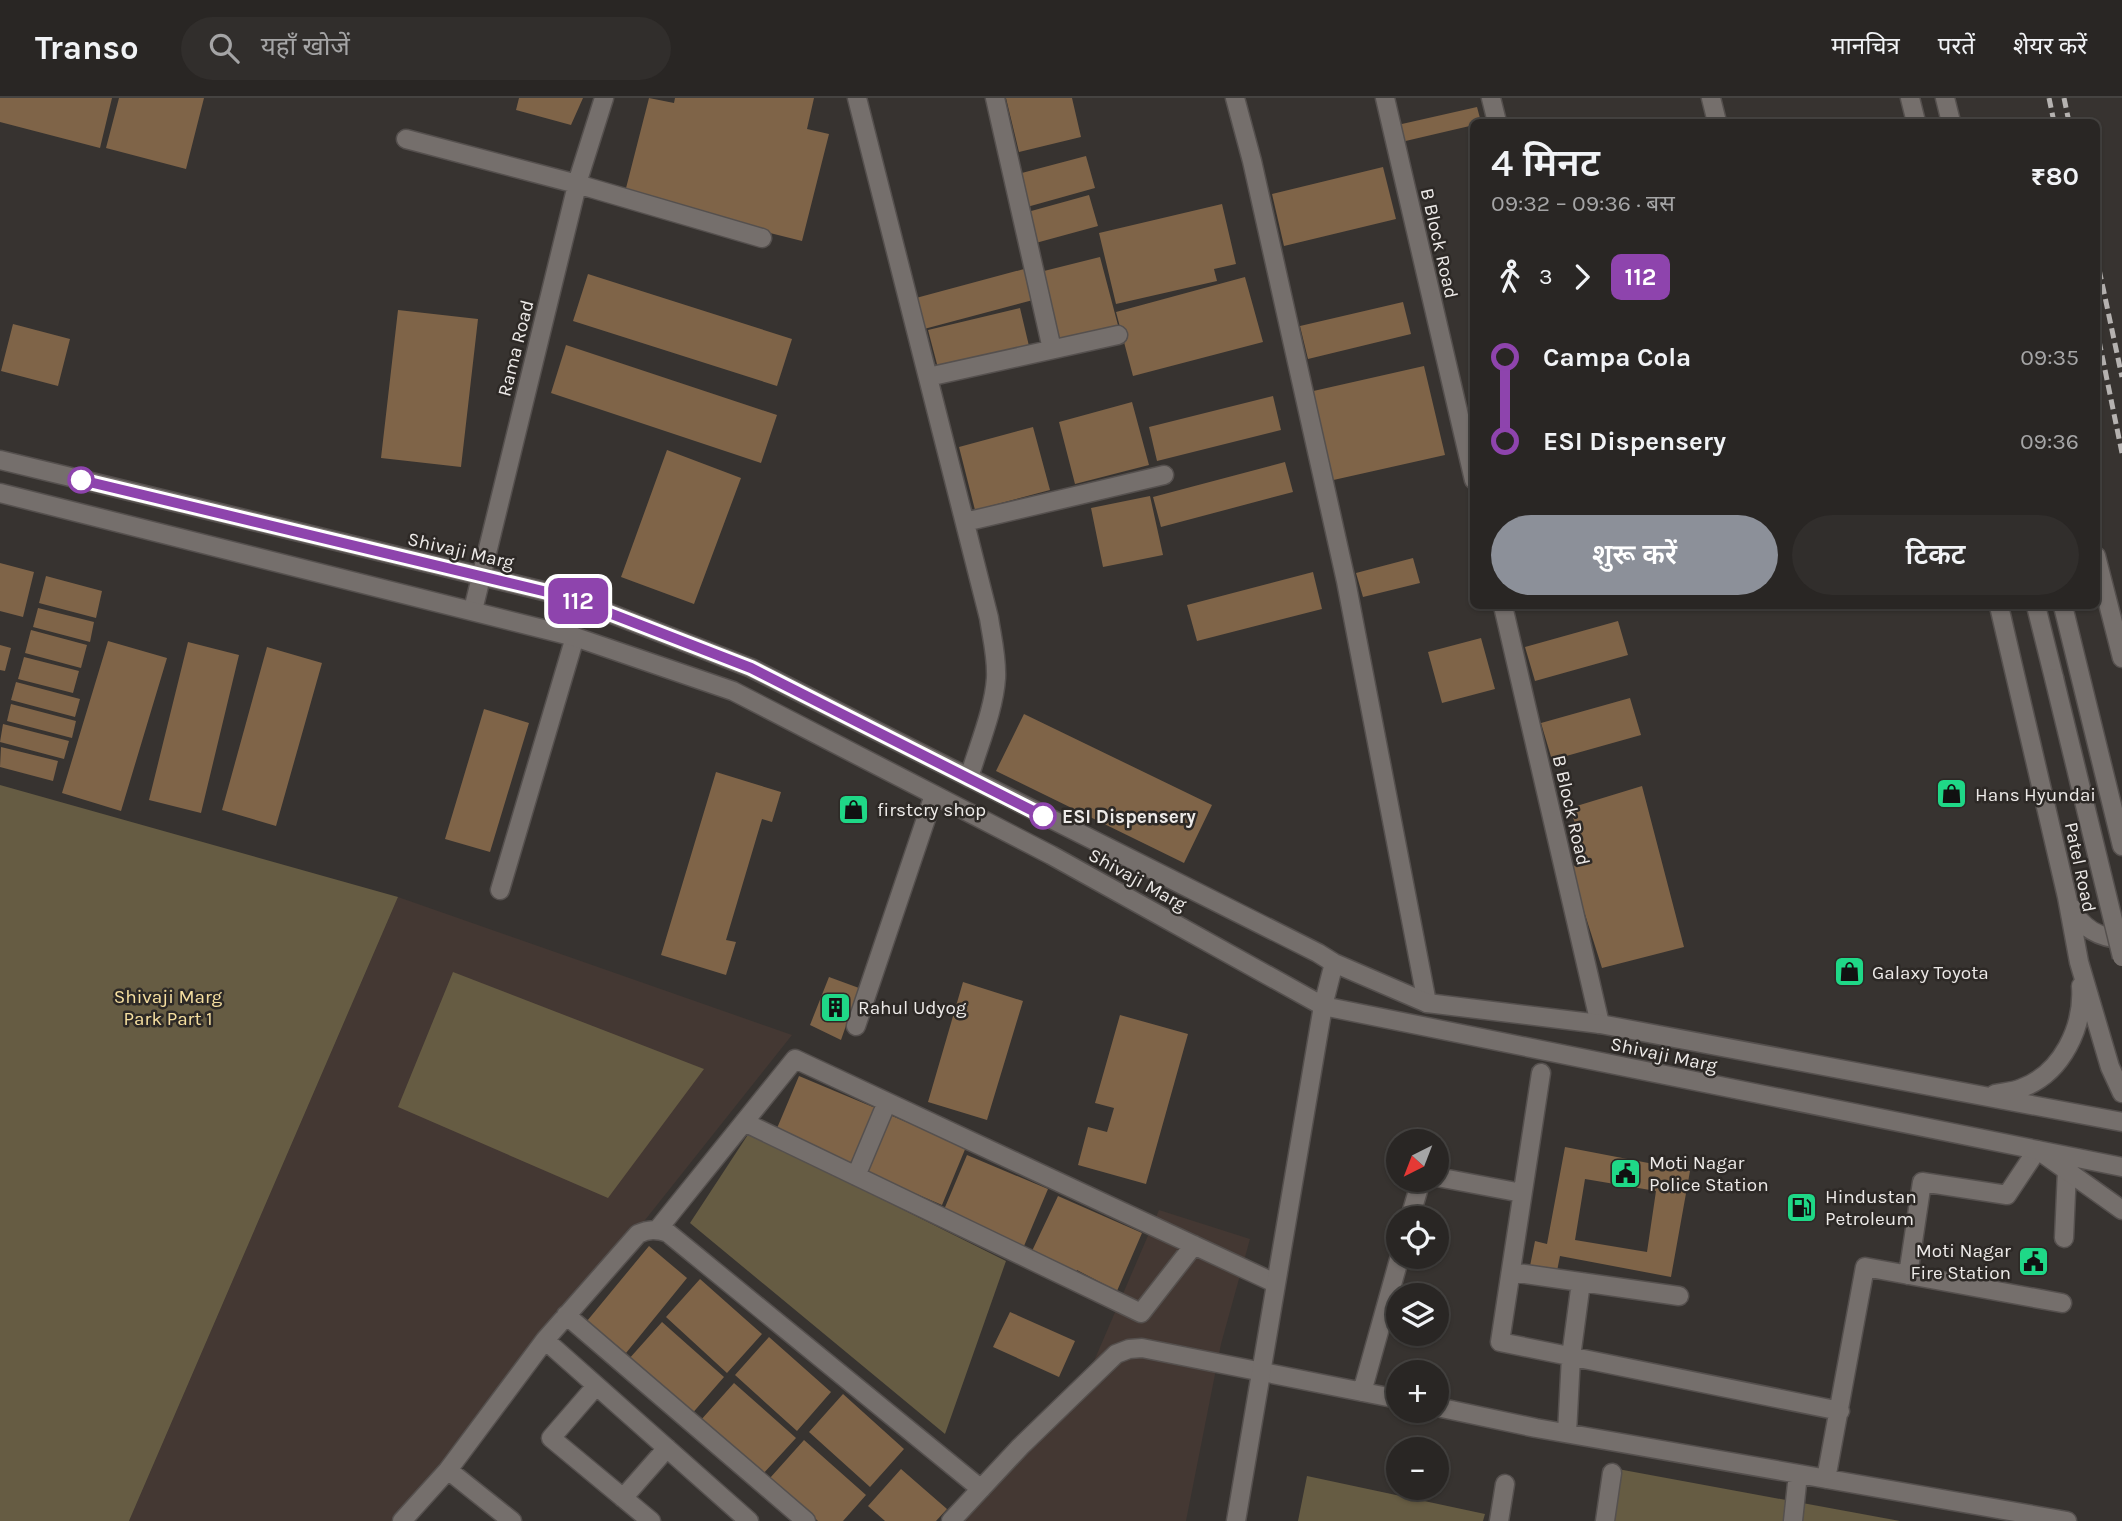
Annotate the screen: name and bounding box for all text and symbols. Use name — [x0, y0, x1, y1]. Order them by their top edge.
search box — [181, 17, 671, 80]
text: Transo — [35, 29, 139, 67]
icon: search — [205, 29, 243, 67]
text: यहाँ खोजें — [261, 31, 350, 62]
text: मानचित्र — [1831, 32, 1900, 60]
text: परतें — [1938, 32, 1975, 60]
text: शेयर करें — [2013, 32, 2087, 60]
text: 4 मिनट — [1491, 141, 1600, 186]
text: ₹80 — [2031, 161, 2079, 192]
street label: B Block Road — [1416, 186, 1462, 301]
text: 09:32 – 09:36 · बस — [1491, 190, 1675, 217]
icon: walk — [1491, 258, 1529, 296]
icon: forward — [1563, 258, 1601, 296]
text: 3 — [1539, 263, 1553, 290]
text: 112 — [1625, 263, 1656, 291]
street label: Rama Road — [493, 298, 539, 399]
text: Campa Cola — [1543, 342, 1691, 373]
text: 09:35 — [2020, 344, 2079, 371]
text: ESI Dispensery — [1543, 426, 1726, 457]
text: 09:36 — [2020, 428, 2079, 455]
unlabelled marker — [68, 467, 94, 493]
button: शुरू करें — [1491, 515, 1778, 595]
button: टिकट — [1792, 515, 2079, 595]
street label: Shivaji Marg — [405, 528, 516, 574]
line badge: 112 — [538, 578, 618, 624]
text: 112 — [562, 587, 594, 615]
street label: B Block Road — [1548, 753, 1594, 868]
shop icon: Hans Hyundai — [1935, 777, 1969, 811]
place label: Hans Hyundai — [1975, 784, 2096, 806]
shop icon: firstcry shop — [837, 792, 871, 826]
place label: firstcry shop — [877, 799, 986, 821]
marker: ESI Dispensery — [1030, 803, 1056, 829]
place label: ESI Dispensery — [1062, 806, 1196, 828]
street label: Patel Road — [2060, 820, 2100, 914]
street label: Shivaji Marg — [1085, 844, 1191, 916]
shop icon: Galaxy Toyota — [1832, 955, 1866, 989]
place label: Galaxy Toyota — [1872, 962, 1989, 984]
park label: Shivaji Marg Park Part 1 — [114, 986, 223, 1030]
building icon: Rahul Udyog — [818, 990, 852, 1024]
place label: Rahul Udyog — [858, 997, 967, 1019]
street label: Shivaji Marg — [1608, 1033, 1719, 1077]
north arrow — [1386, 1129, 1449, 1192]
map controls — [1386, 1129, 1449, 1500]
place label: Moti Nagar Police Station — [1649, 1152, 1769, 1196]
public building icon: Moti Nagar Police Station — [1609, 1156, 1643, 1190]
place label: Hindustan Petroleum — [1825, 1186, 1917, 1230]
fuel station icon: Hindustan Petroleum — [1785, 1190, 1819, 1224]
button: locate — [1386, 1206, 1449, 1269]
place label: Moti Nagar Fire Station — [1910, 1240, 2011, 1284]
public building icon: Moti Nagar Fire Station — [2017, 1244, 2051, 1278]
button: layers — [1386, 1283, 1449, 1346]
button: + — [1386, 1360, 1449, 1423]
button: − — [1386, 1437, 1449, 1500]

